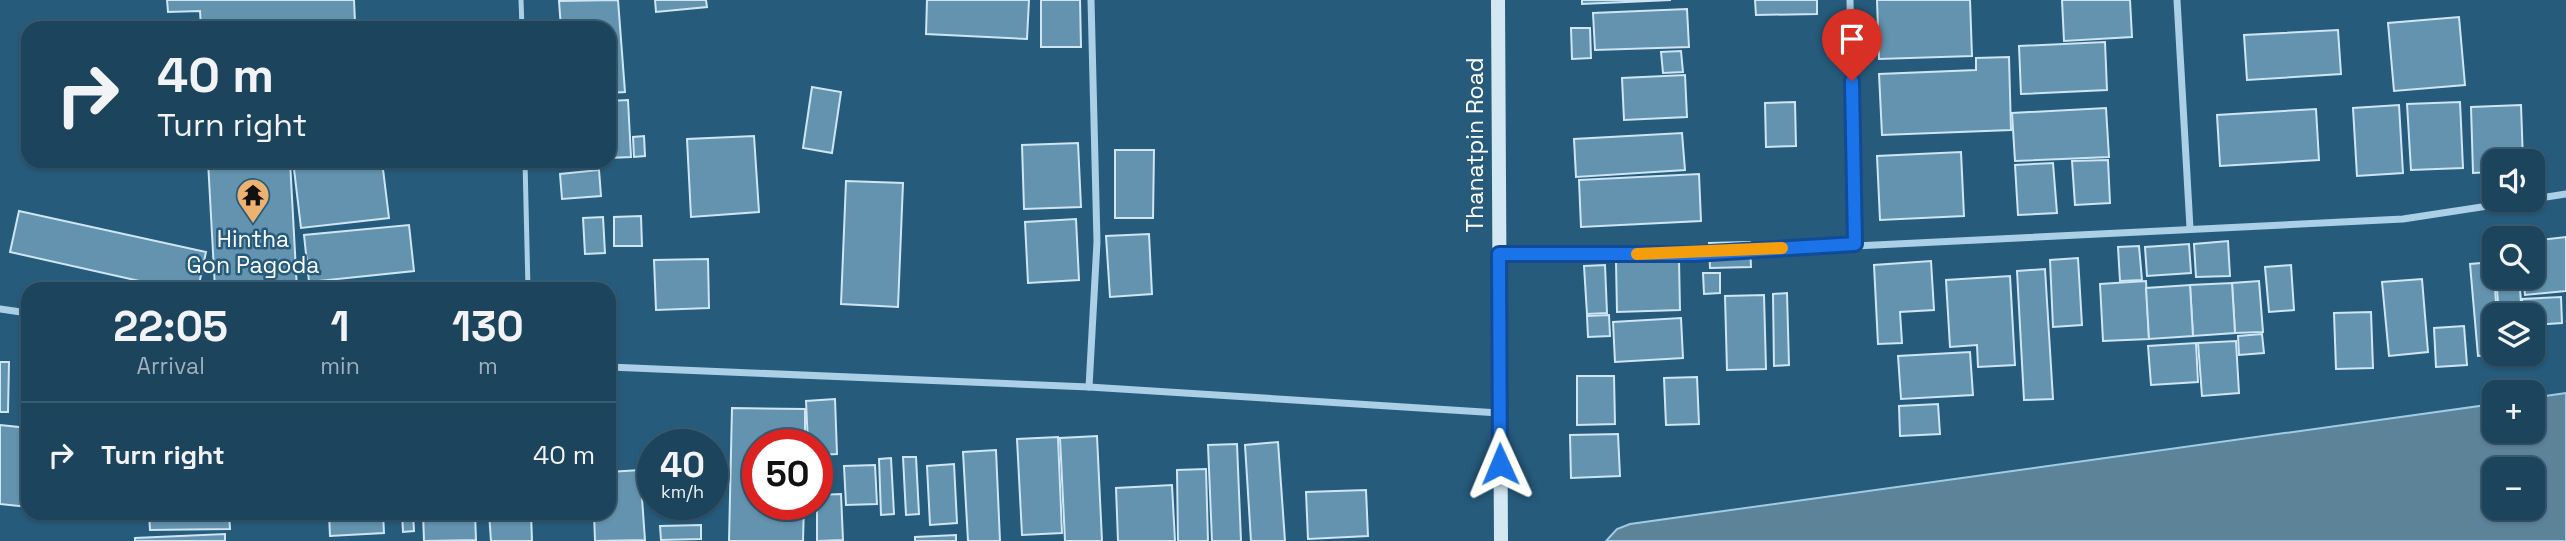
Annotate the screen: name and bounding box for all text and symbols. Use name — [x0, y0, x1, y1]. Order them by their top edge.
pin — [1822, 9, 1882, 81]
icon: arrive — [1833, 20, 1871, 58]
text: 40 m — [157, 44, 274, 106]
icon: right — [42, 49, 133, 140]
street label: Thanatpin Road — [1460, 58, 1490, 232]
text: Turn right — [157, 105, 307, 145]
map controls — [2482, 149, 2545, 520]
button: sound — [2482, 149, 2545, 212]
temple icon: Hintha Gon Pagoda — [234, 176, 272, 225]
place label: Hintha Gon Pagoda — [187, 224, 319, 280]
button: search — [2482, 226, 2545, 289]
text: 22:05 — [113, 300, 228, 353]
text: 1 — [331, 300, 350, 353]
text: 130 — [452, 300, 524, 353]
button: layers — [2482, 303, 2545, 366]
text: Arrival — [136, 351, 205, 381]
text: min — [320, 351, 360, 381]
text: m — [478, 351, 498, 381]
button: + — [2482, 380, 2545, 443]
position arrow — [1463, 427, 1537, 501]
speed limit sign: 50 — [742, 429, 833, 520]
icon: right — [42, 436, 80, 474]
text: Turn right — [101, 438, 225, 472]
text: 40 m — [533, 438, 595, 472]
text: 40 — [660, 443, 705, 487]
button: − — [2482, 457, 2545, 520]
text: km/h — [661, 480, 704, 503]

